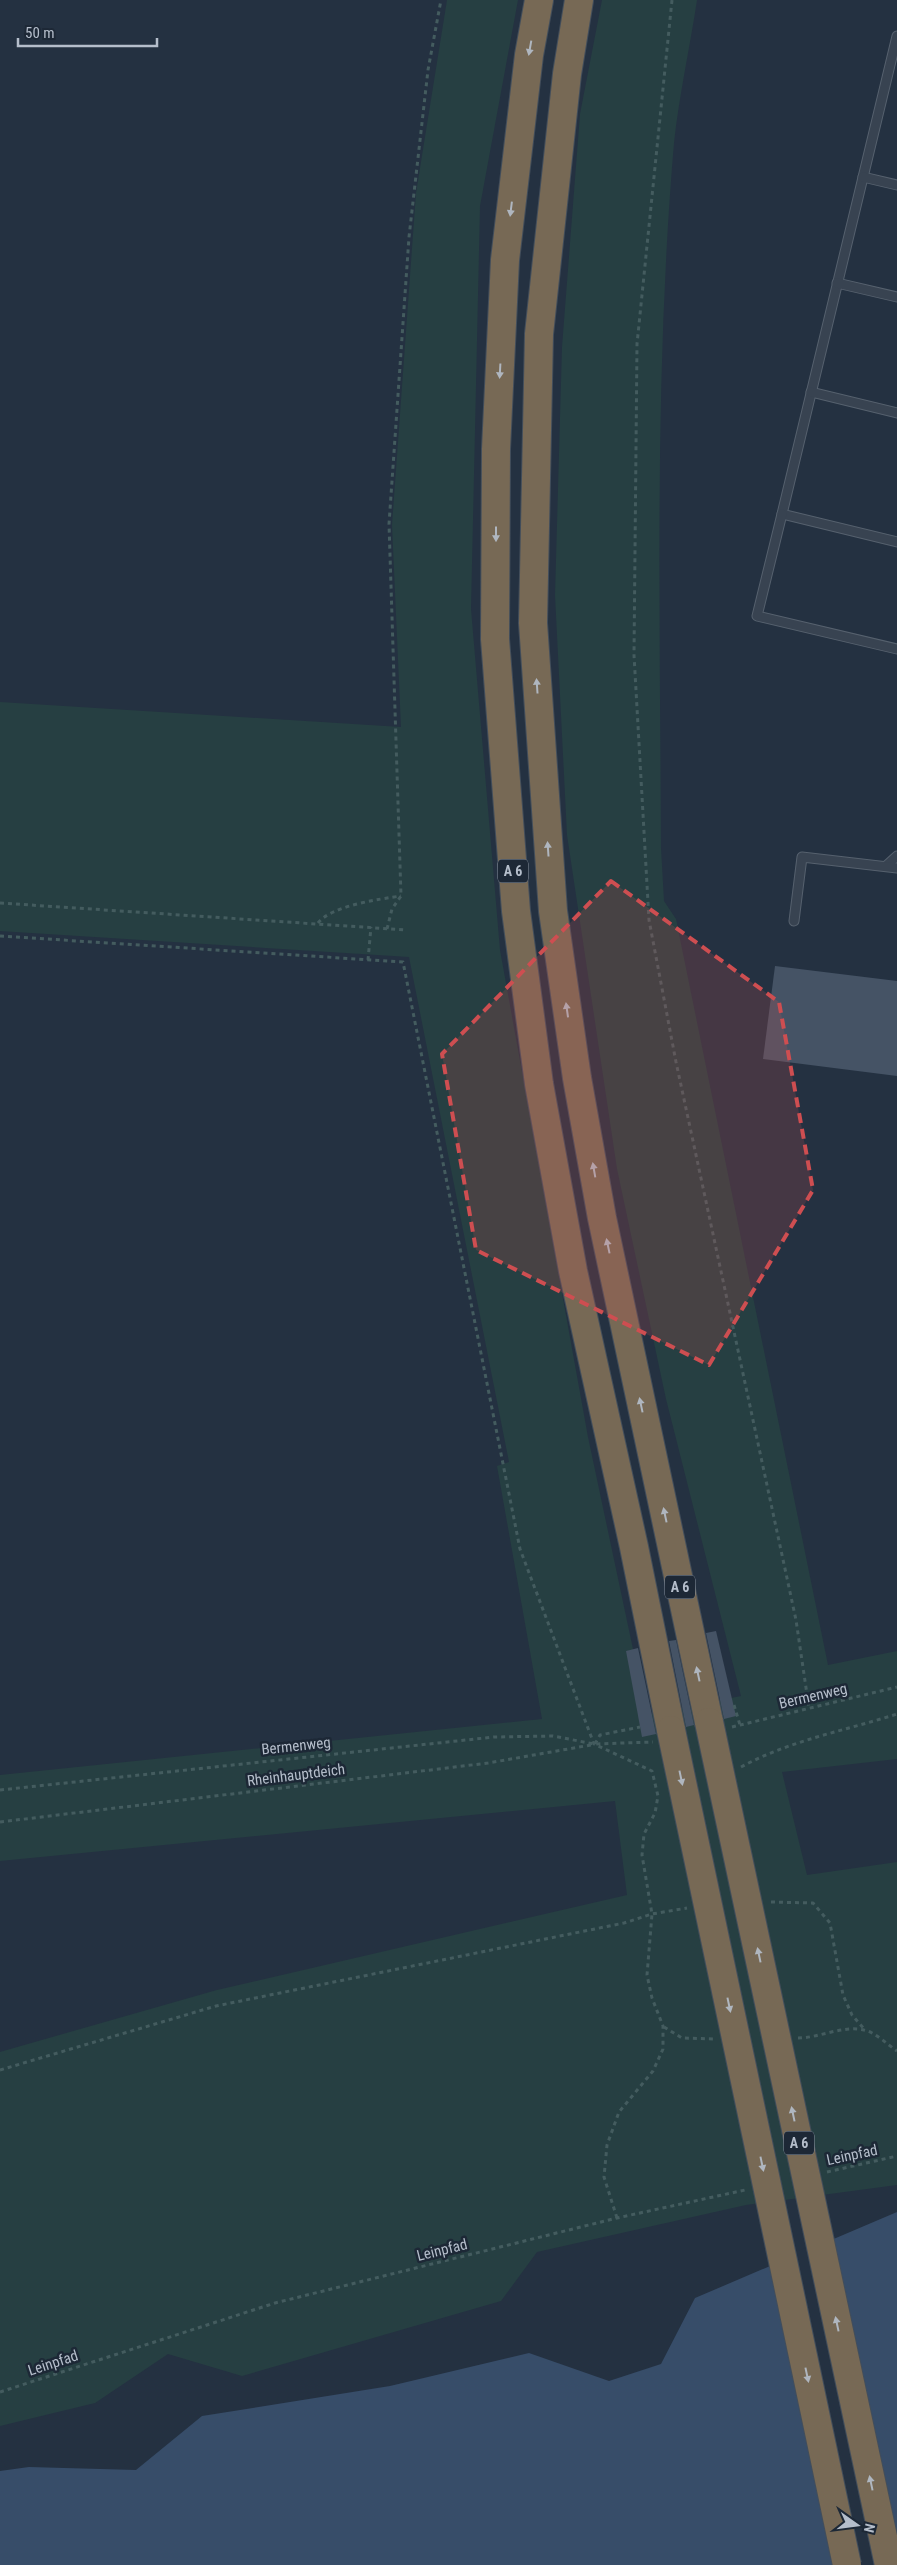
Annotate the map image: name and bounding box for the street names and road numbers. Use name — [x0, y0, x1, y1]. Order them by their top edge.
road number: A 6 — [498, 859, 528, 882]
road number: A 6 — [665, 1575, 695, 1598]
street label: Bermenweg — [777, 1679, 849, 1713]
street label: Bermenweg — [260, 1733, 332, 1759]
street label: Rheinhauptdeich — [246, 1760, 346, 1790]
road number: A 6 — [784, 2132, 814, 2154]
street label: Leinpfad — [825, 2141, 879, 2169]
street label: Leinpfad — [415, 2235, 469, 2265]
street label: Leinpfad — [26, 2346, 80, 2380]

